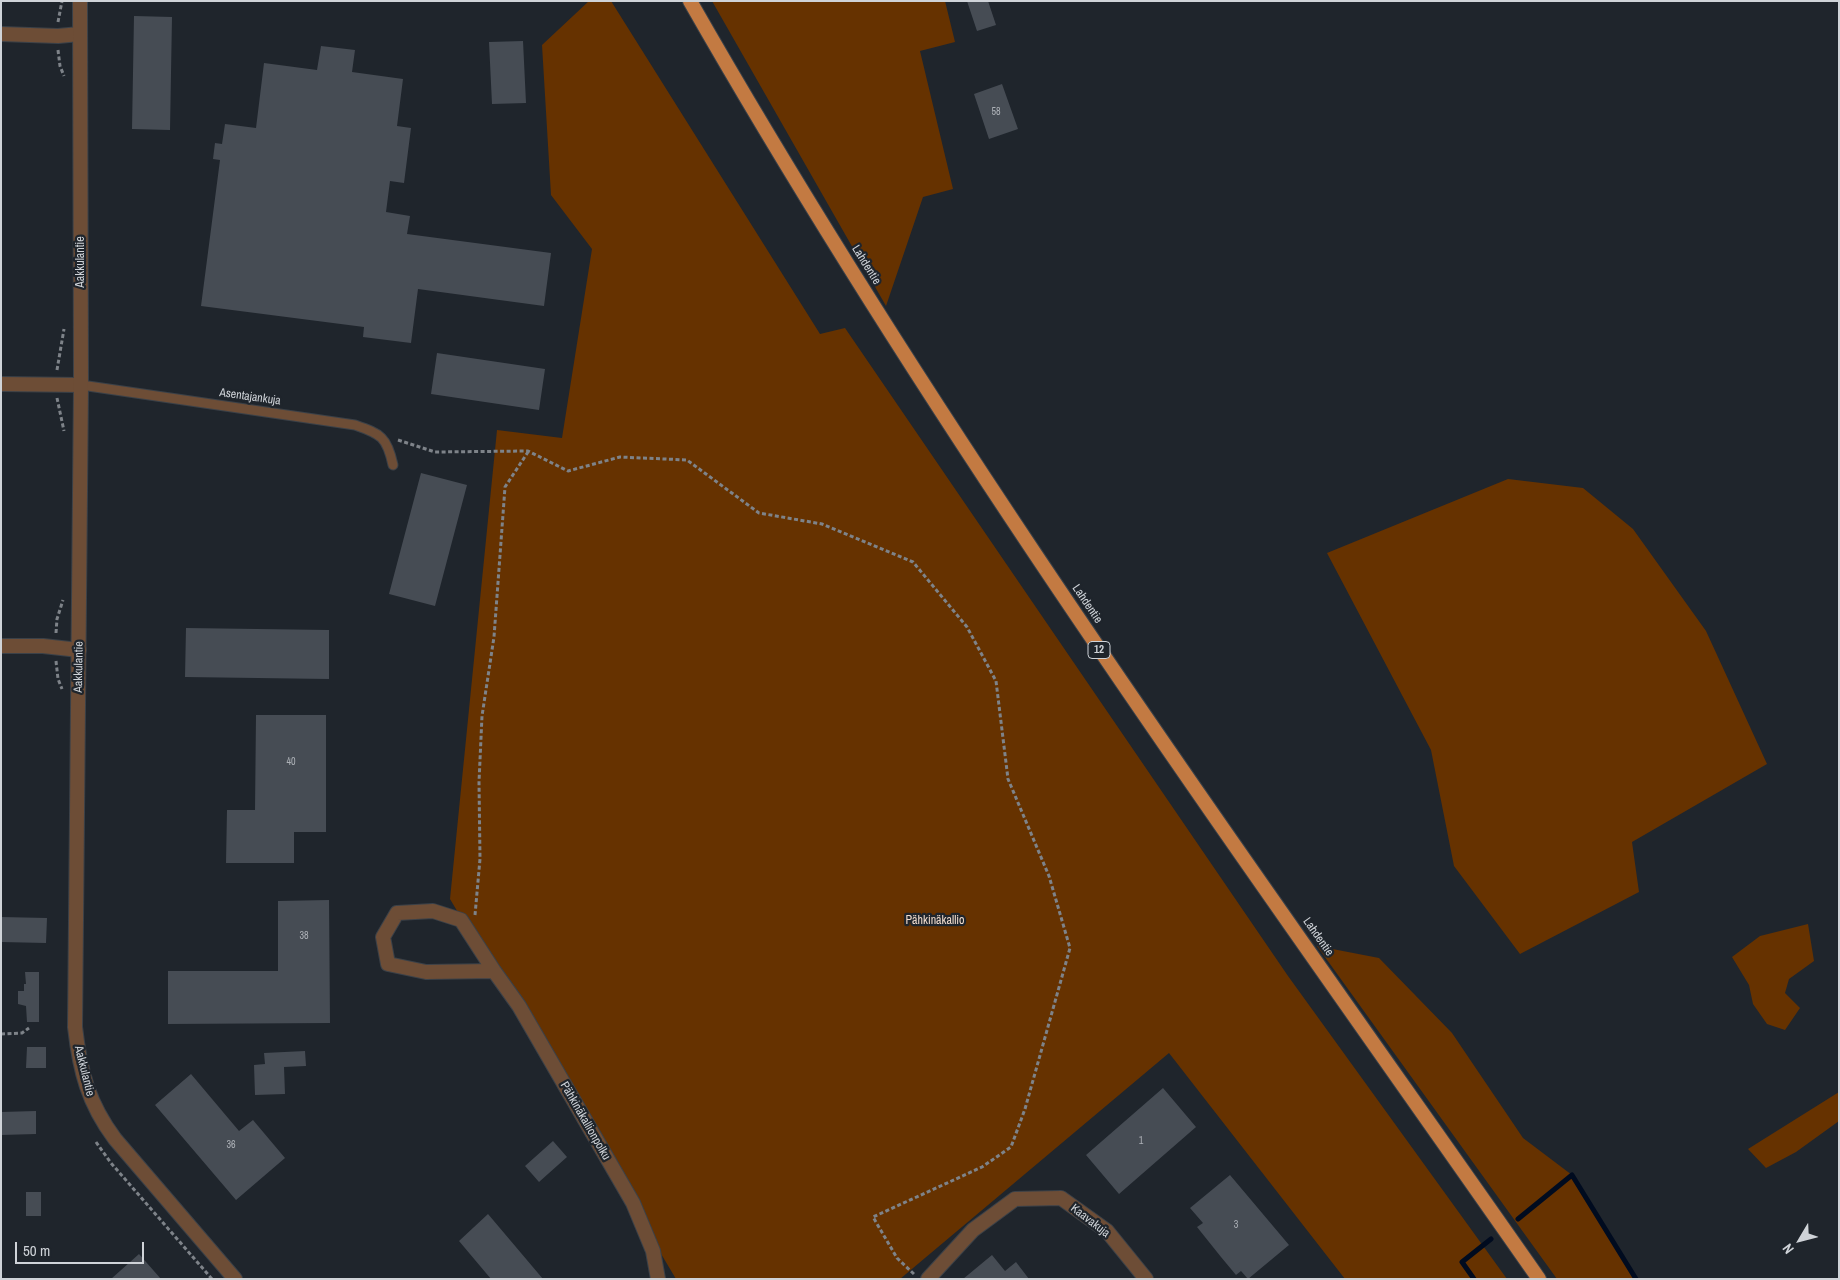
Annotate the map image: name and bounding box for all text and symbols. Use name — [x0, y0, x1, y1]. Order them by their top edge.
house number: 58 — [991, 106, 1001, 118]
street label: Aakkulantie — [74, 236, 88, 288]
street label: Lahdentie — [848, 243, 884, 287]
street label: Asentajankuja — [218, 386, 282, 408]
street label: Lahdentie — [1069, 582, 1105, 626]
street label: Aakkulantie — [71, 641, 87, 693]
road number: 12 — [1088, 642, 1110, 658]
house number: 40 — [286, 756, 296, 768]
park label: Pähkinäkallio — [905, 914, 965, 928]
street label: Lahdentie — [1300, 915, 1336, 959]
house number: 38 — [299, 930, 309, 942]
street label: Aakkulantie — [71, 1044, 97, 1098]
street label: Pähkinäkallionpolku — [557, 1079, 613, 1163]
house number: 1 — [1139, 1135, 1143, 1147]
house number: 36 — [226, 1139, 236, 1151]
street label: Kaavakuja — [1067, 1201, 1113, 1241]
north arrow — [1775, 1215, 1825, 1265]
house number: 3 — [1234, 1219, 1238, 1231]
scale bar — [18, 1232, 146, 1264]
text: 50 m — [23, 1240, 50, 1261]
text: N — [1778, 1240, 1798, 1258]

